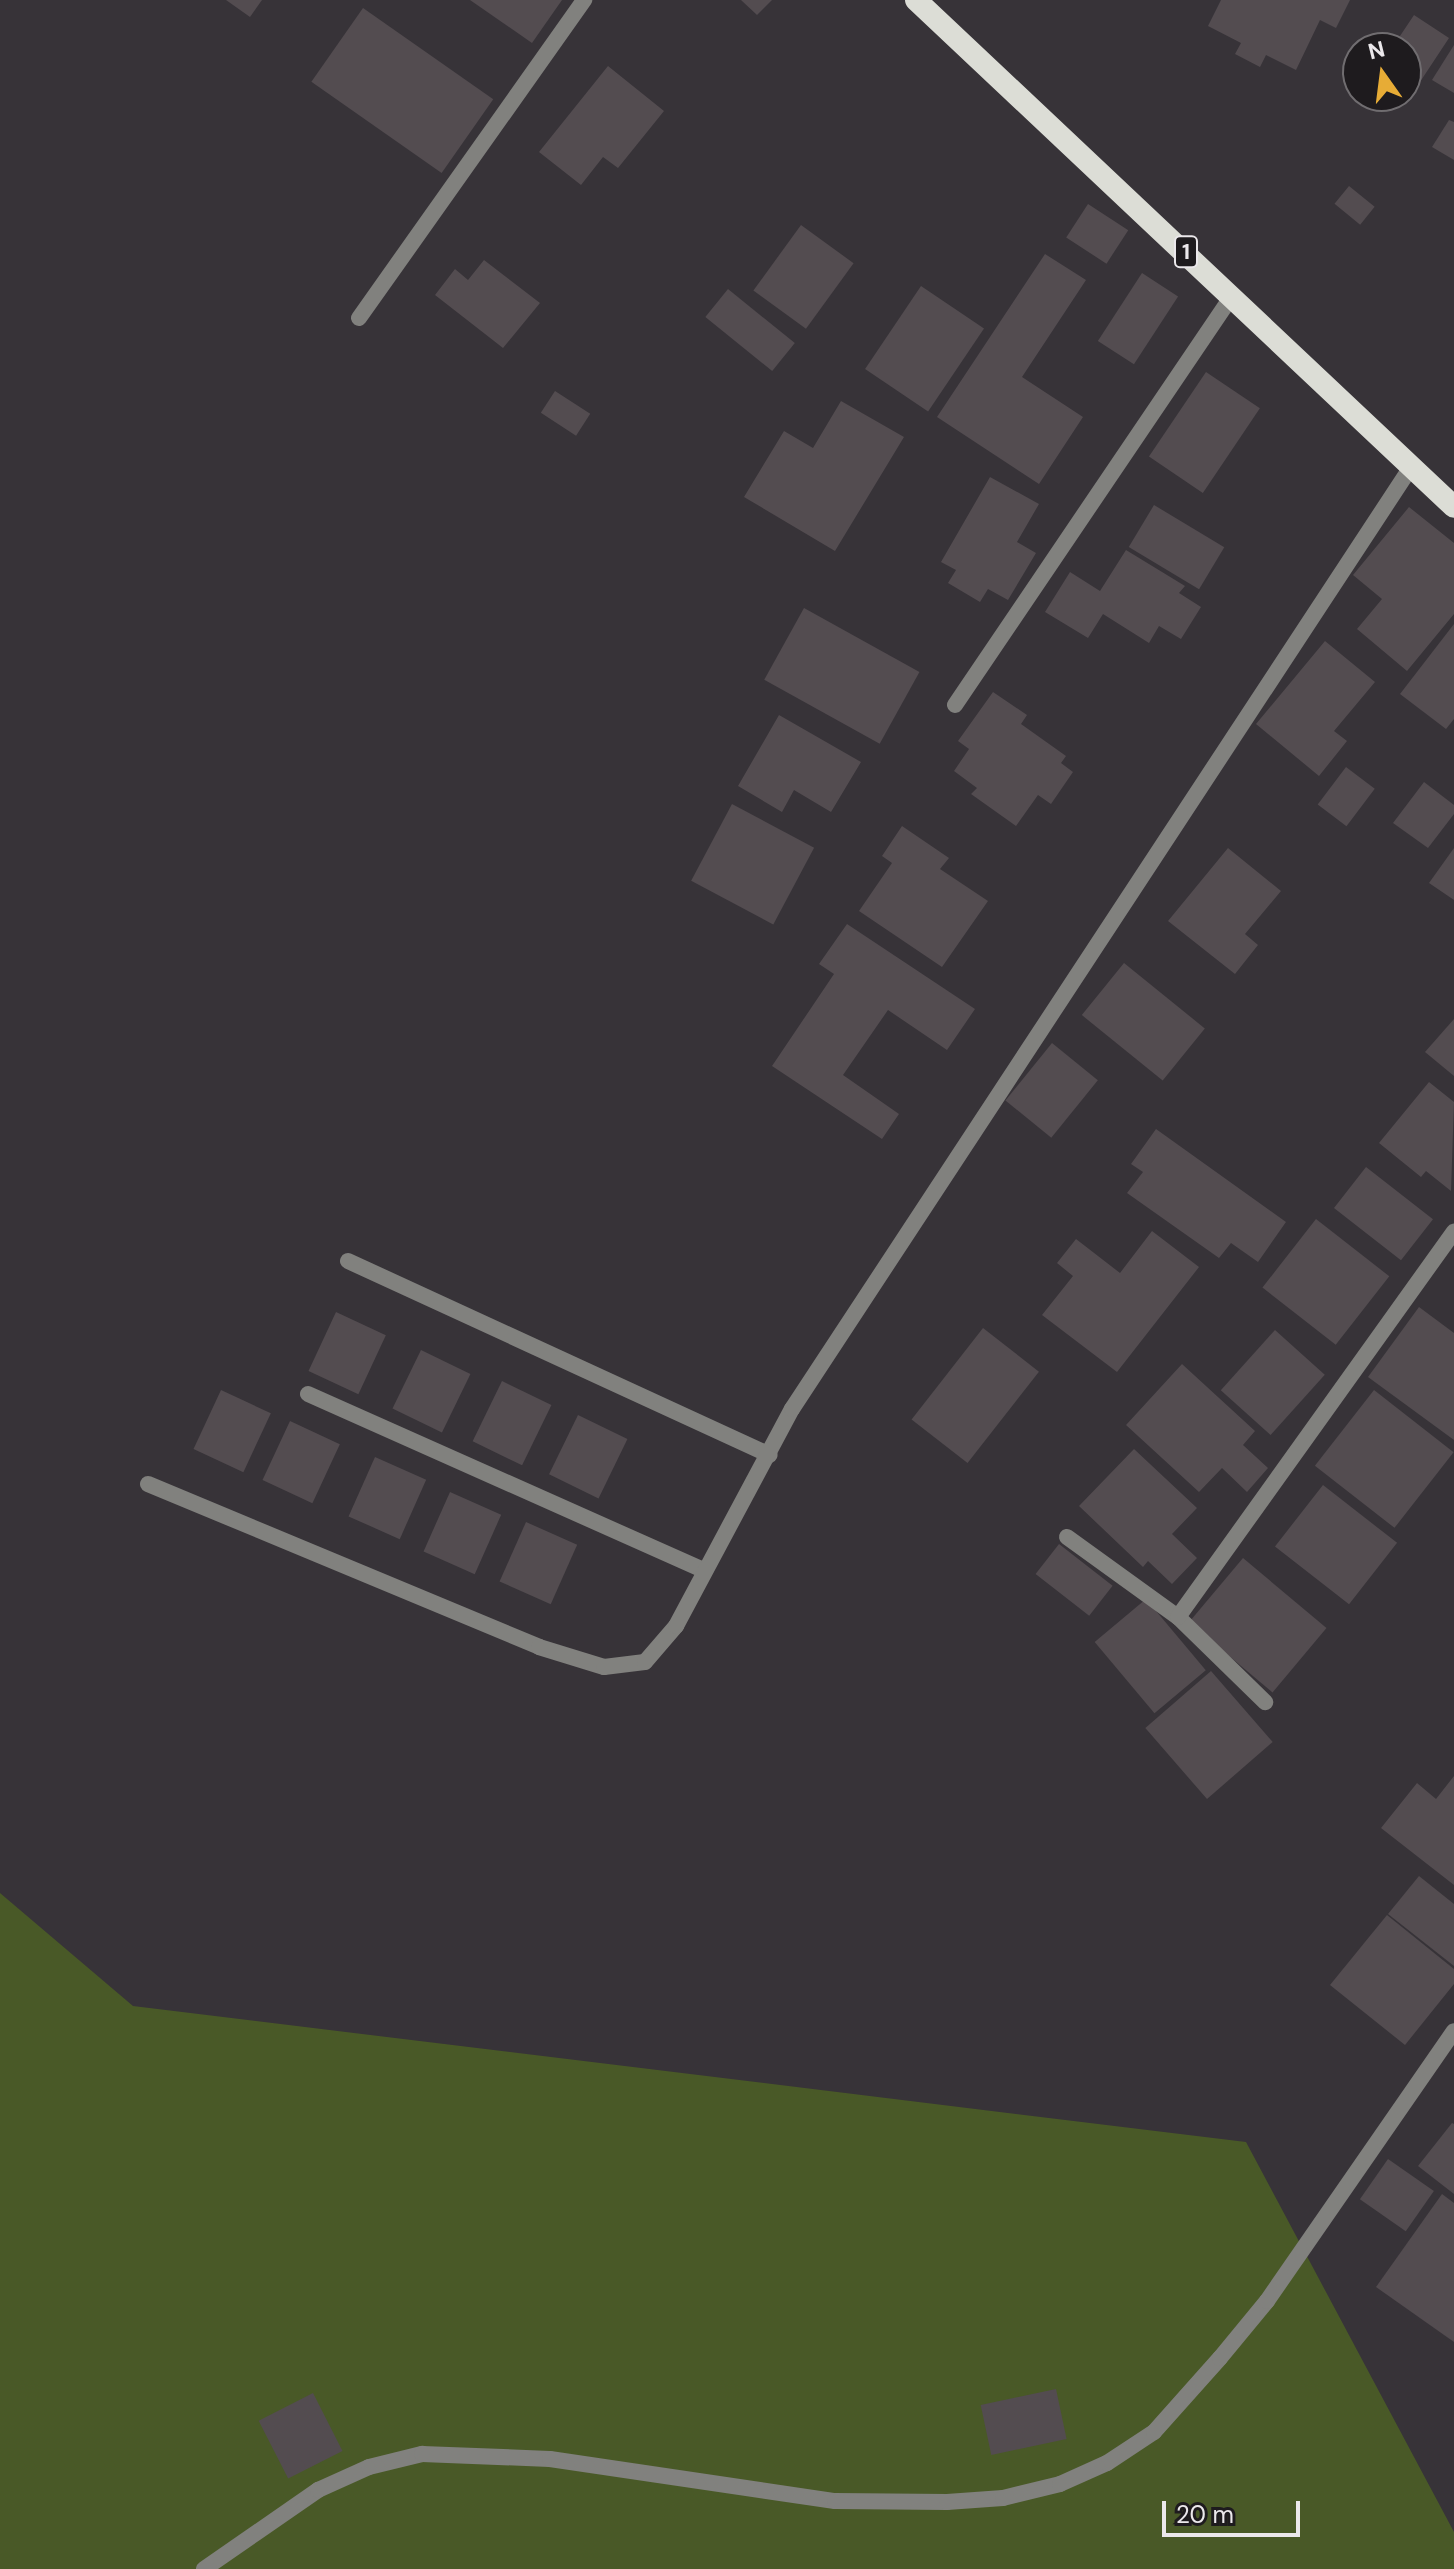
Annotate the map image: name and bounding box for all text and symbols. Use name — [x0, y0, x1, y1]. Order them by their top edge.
north arrow — [1342, 32, 1422, 112]
text: N — [1365, 34, 1388, 66]
road number: 1 — [1172, 234, 1200, 270]
scale bar — [1166, 2485, 1304, 2535]
text: 20 m — [1176, 2499, 1234, 2530]

